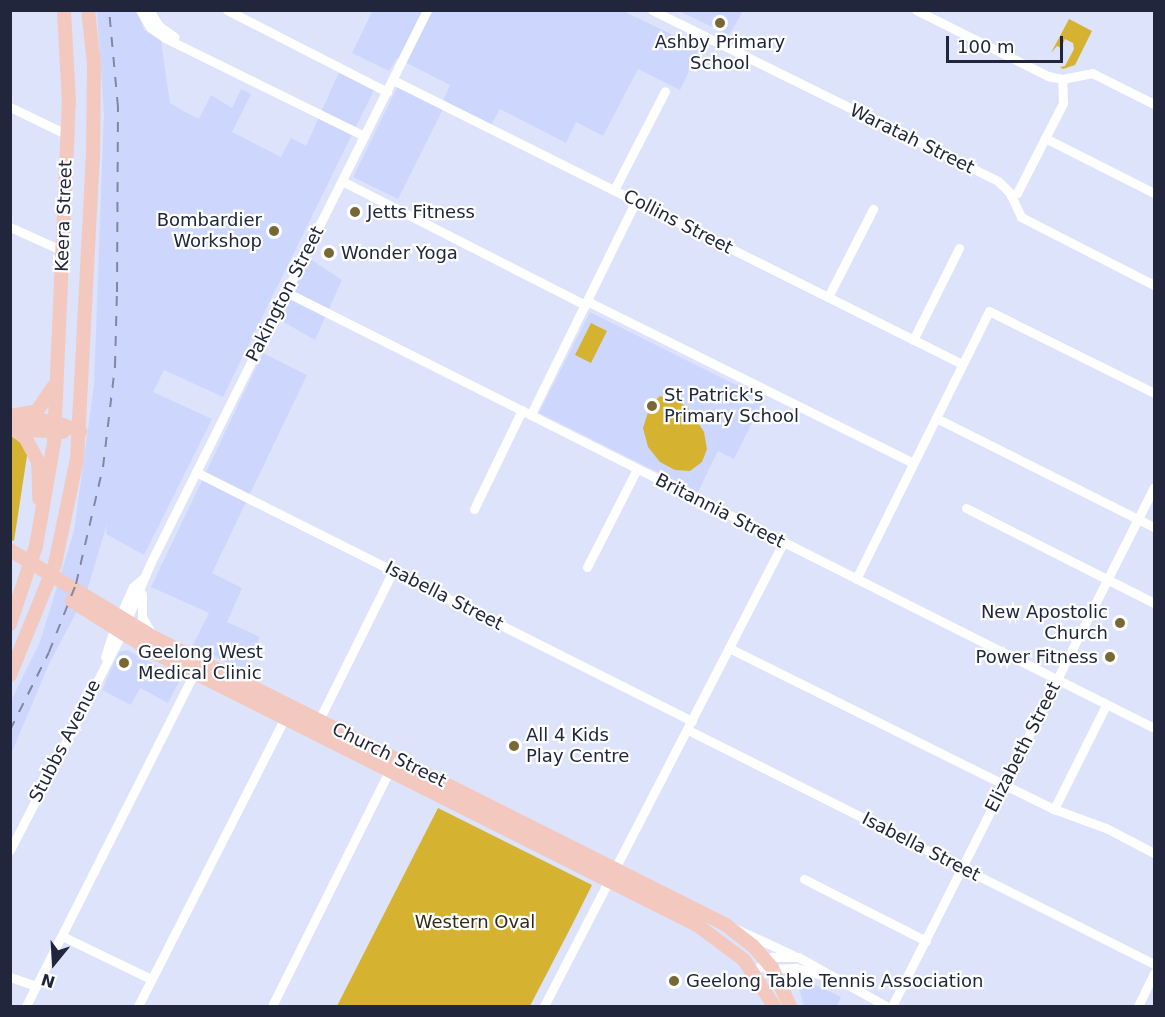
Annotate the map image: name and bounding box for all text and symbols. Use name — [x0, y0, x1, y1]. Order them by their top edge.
marker: Ashby Primary School — [713, 16, 727, 30]
scale bar — [949, 24, 1066, 62]
place label: Ashby Primary School — [655, 32, 785, 74]
text: 100 m — [957, 36, 1015, 57]
street label: Waratah Street — [846, 99, 978, 179]
street label: Keera Street — [51, 160, 77, 272]
street label: Collins Street — [620, 185, 736, 259]
place label: Jetts Fitness — [367, 201, 475, 223]
marker: Jetts Fitness — [348, 205, 362, 219]
place label: Bombardier Workshop — [157, 210, 262, 252]
street label: Pakington Street — [242, 223, 328, 365]
marker: Bombardier Workshop — [267, 224, 281, 238]
place label: Wonder Yoga — [341, 242, 458, 264]
marker: Wonder Yoga — [322, 246, 336, 260]
place label: St Patrick's Primary School — [664, 385, 799, 428]
marker: St Patrick's Primary School — [645, 399, 659, 413]
street label: Britannia Street — [652, 469, 788, 553]
street label: Isabella Street — [381, 557, 507, 635]
place label: New Apostolic Church — [981, 602, 1108, 644]
marker: New Apostolic Church — [1113, 616, 1127, 630]
place label: Geelong West Medical Clinic — [138, 642, 263, 684]
place label: Power Fitness — [976, 646, 1098, 668]
marker: Power Fitness — [1103, 650, 1117, 664]
marker: Geelong West Medical Clinic — [115, 654, 133, 672]
street label: Stubbs Avenue — [25, 676, 105, 806]
street label: Elizabeth Street — [981, 678, 1065, 816]
street label: Church Street — [328, 718, 450, 792]
place label: All 4 Kids Play Centre — [526, 725, 629, 768]
marker: All 4 Kids Play Centre — [507, 739, 521, 753]
street label: Isabella Street — [858, 808, 984, 886]
park label: Western Oval — [415, 911, 535, 933]
north arrow — [24, 933, 84, 993]
text: N — [39, 969, 58, 992]
place label: Geelong Table Tennis Association — [686, 970, 983, 992]
marker: Geelong Table Tennis Association — [667, 974, 681, 988]

